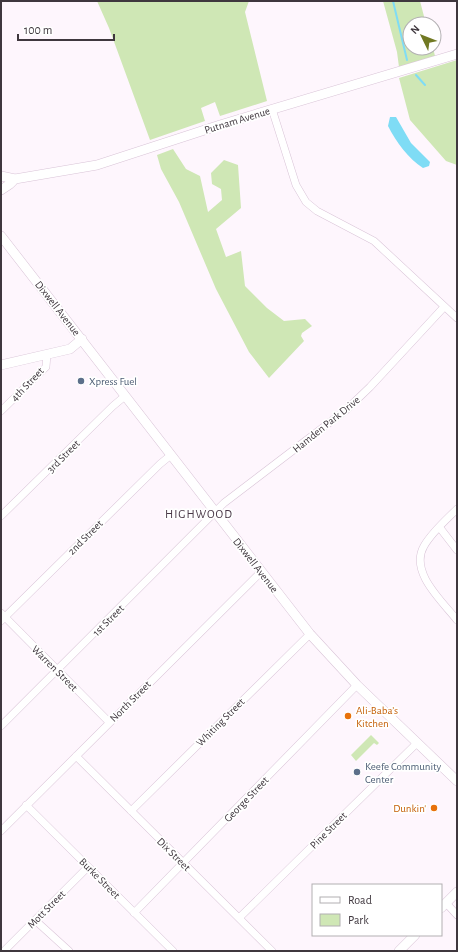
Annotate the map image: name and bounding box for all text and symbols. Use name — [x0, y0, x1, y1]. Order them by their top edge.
scale bar — [18, 16, 114, 42]
north arrow — [402, 16, 442, 56]
text: N — [408, 23, 422, 36]
text: 100 m — [24, 24, 52, 36]
street label: Putnam Avenue — [203, 105, 271, 136]
street label: Dixwell Avenue — [33, 279, 82, 338]
street label: 4th Street — [9, 365, 46, 403]
marker: Xpress Fuel — [76, 376, 86, 386]
place label: Xpress Fuel — [89, 376, 137, 387]
street label: Hamden Park Drive — [291, 394, 362, 455]
street label: 3rd Street — [45, 437, 82, 475]
district label: HIGHWOOD — [165, 508, 233, 520]
street label: 2nd Street — [66, 518, 105, 557]
street label: Dixwell Avenue — [231, 536, 280, 595]
street label: 1st Street — [91, 602, 126, 638]
street label: Warren Street — [30, 643, 80, 694]
street label: North Street — [108, 678, 153, 724]
street label: Whiting Street — [194, 696, 247, 749]
place label: Ali-Baba’s Kitchen — [356, 705, 398, 729]
marker: Ali-Baba’s Kitchen — [343, 711, 353, 721]
place label: Keefe Community Center — [365, 761, 442, 785]
marker: Keefe Community Center — [352, 767, 362, 777]
street label: George Street — [222, 774, 271, 824]
place label: Dunkin' — [393, 803, 426, 814]
marker: Dunkin' — [429, 803, 439, 813]
street label: Pine Street — [308, 810, 349, 851]
street label: Dix Street — [155, 836, 193, 874]
street label: Burke Street — [77, 856, 122, 901]
legend — [312, 884, 442, 936]
street label: Mott Street — [25, 888, 68, 930]
text: Road — [348, 894, 372, 906]
text: Park — [348, 914, 369, 926]

